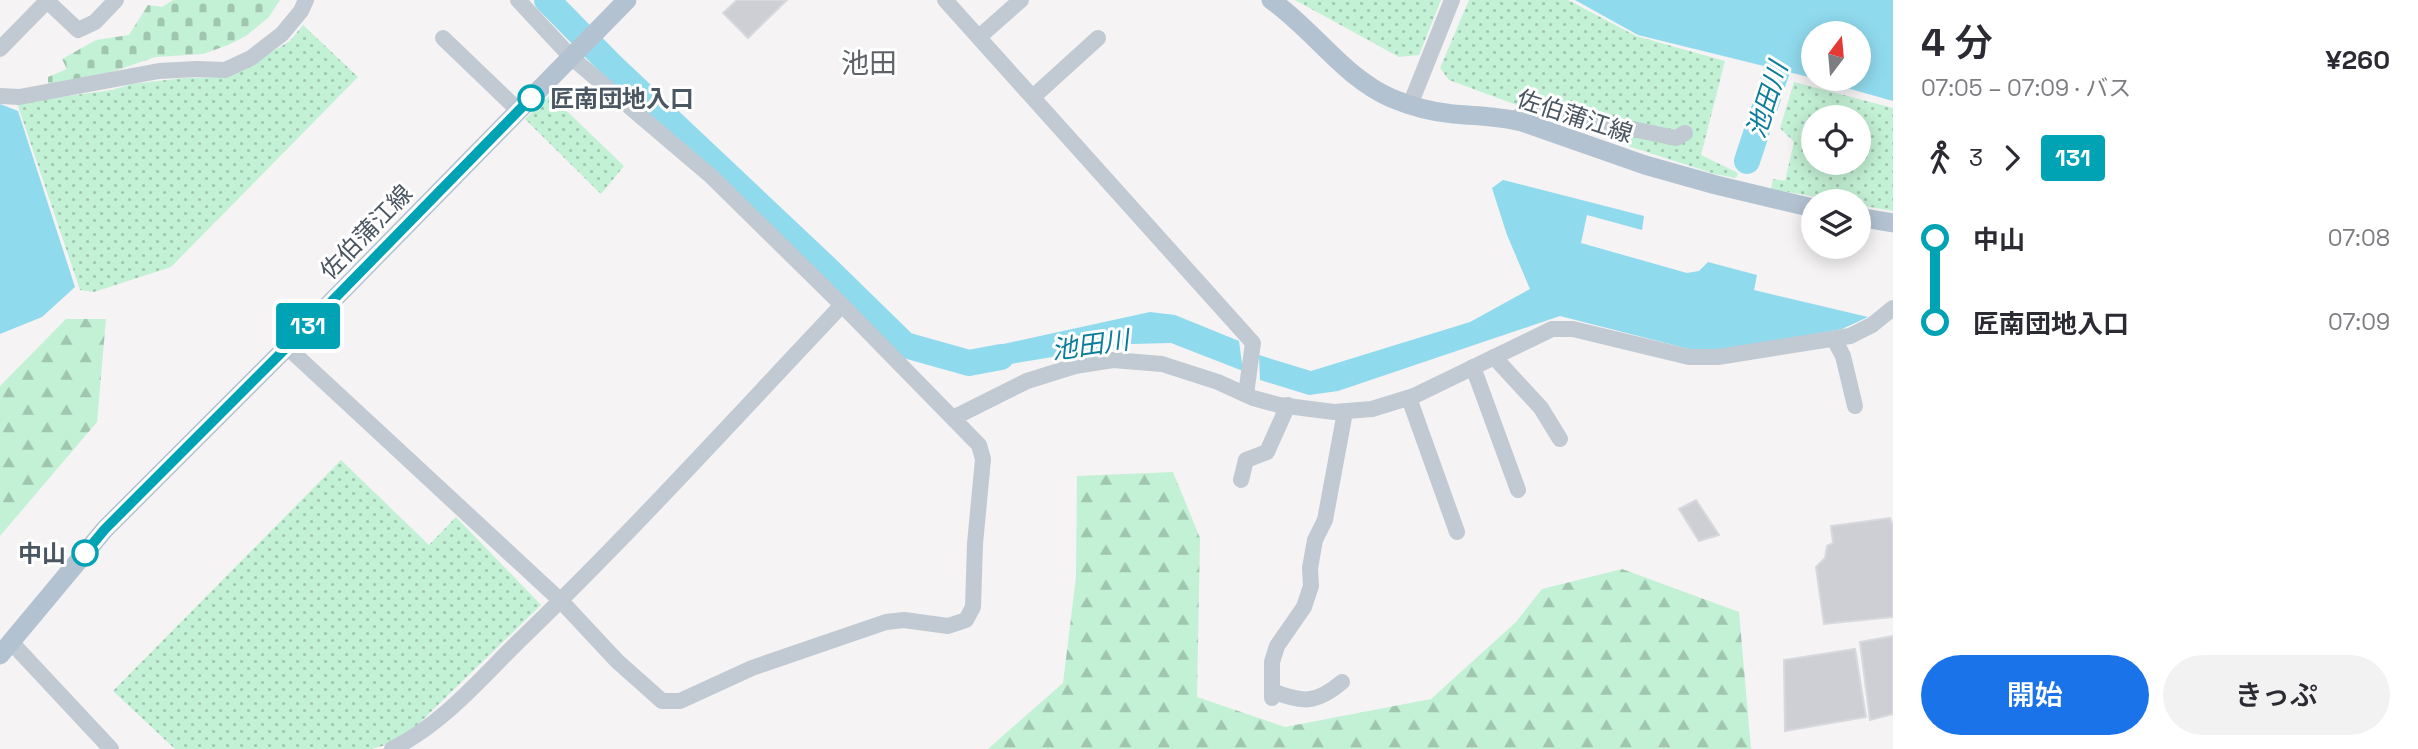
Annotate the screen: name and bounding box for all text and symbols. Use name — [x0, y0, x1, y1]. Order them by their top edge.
text: 4 分 — [1921, 19, 1993, 67]
north arrow — [1801, 21, 1871, 91]
map controls — [1801, 21, 1871, 259]
text: ¥260 — [2326, 43, 2390, 77]
district label: 池田 — [841, 45, 897, 81]
water label: 池田川 — [1739, 55, 1796, 142]
text: 07:05 – 07:09 · バス — [1921, 73, 2131, 103]
place label: 匠南団地入口 — [550, 83, 694, 114]
street label: 佐伯蒲江線 — [1513, 83, 1637, 149]
marker: 匠南団地入口 — [518, 85, 544, 111]
button: locate — [1801, 105, 1871, 175]
icon: walk — [1921, 139, 1959, 177]
icon: forward — [1993, 139, 2031, 177]
text: 131 — [2055, 142, 2091, 173]
text: 3 — [1969, 143, 1983, 173]
street label: 佐伯蒲江線 — [313, 178, 419, 286]
button: layers — [1801, 189, 1871, 259]
text: 中山 — [1973, 223, 2025, 257]
text: 07:08 — [2328, 223, 2390, 253]
line badge: 131 — [268, 303, 348, 349]
text: 匠南団地入口 — [1973, 307, 2129, 341]
text: 07:09 — [2328, 307, 2390, 337]
text: 131 — [290, 310, 326, 341]
water label: 池田川 — [1049, 322, 1134, 367]
place label: 中山 — [18, 538, 66, 569]
marker: 中山 — [72, 540, 98, 566]
button: 開始 — [1921, 655, 2149, 735]
button: きっぷ — [2163, 655, 2390, 735]

